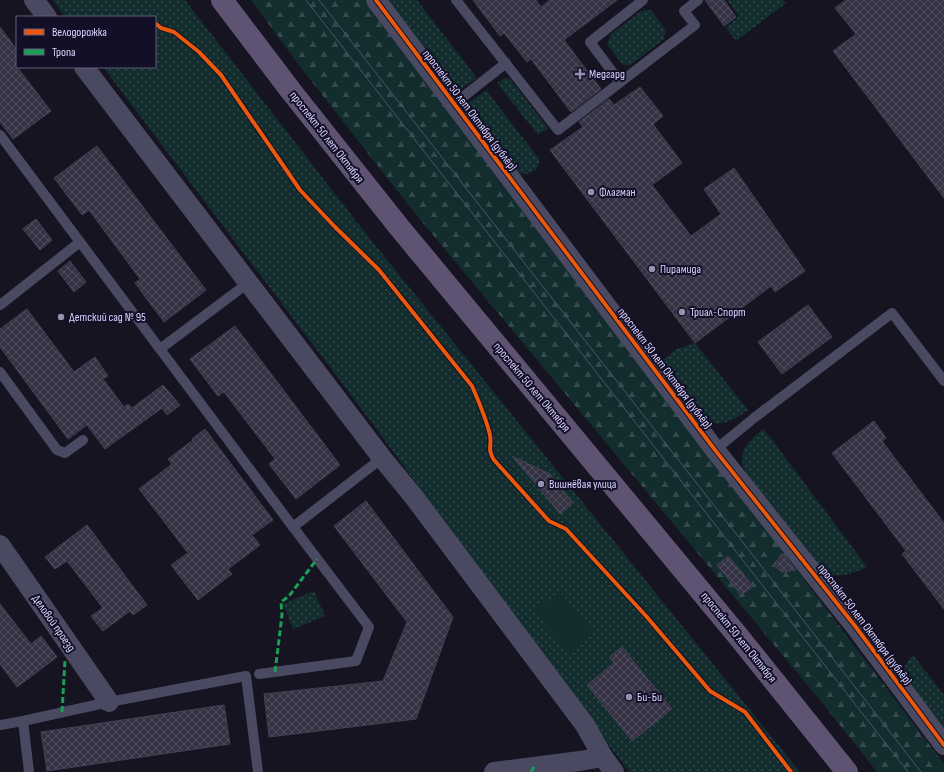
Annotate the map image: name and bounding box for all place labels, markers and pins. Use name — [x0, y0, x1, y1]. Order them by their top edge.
place label: Медгард — [589, 67, 625, 82]
marker: Медгард — [574, 68, 586, 80]
place label: Флагман — [599, 185, 636, 200]
marker: Флагман — [586, 187, 596, 197]
place label: Пирамида — [660, 262, 702, 277]
marker: Пирамида — [647, 264, 657, 274]
place label: Триал-Спорт — [690, 305, 746, 320]
marker: Триал-Спорт — [677, 307, 687, 317]
place label: Детский сад № 95 — [69, 310, 146, 325]
marker: Детский сад № 95 — [56, 312, 66, 322]
place label: Вишнёвая улица — [549, 477, 617, 492]
marker: Вишнёвая улица — [536, 479, 546, 489]
place label: Би-Би — [637, 690, 662, 705]
marker: Би-Би — [624, 692, 634, 702]

